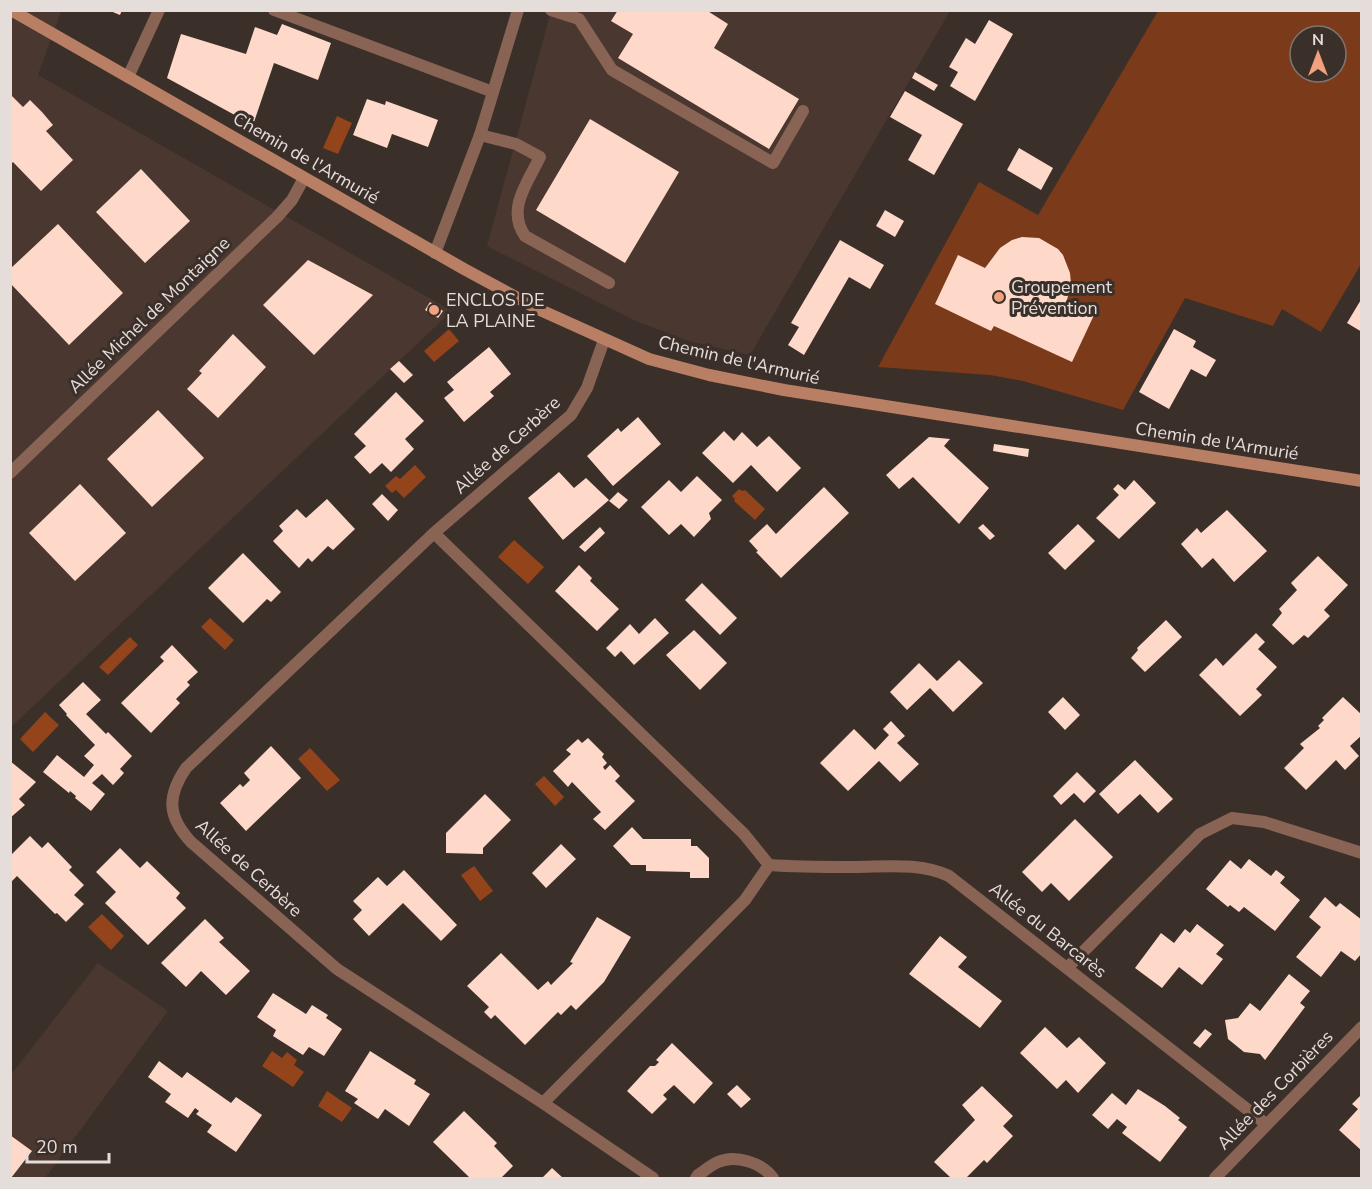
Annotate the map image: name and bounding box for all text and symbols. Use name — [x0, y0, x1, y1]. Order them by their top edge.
north arrow — [1288, 24, 1348, 84]
text: N — [1312, 29, 1324, 51]
street label: Chemin de l'Armurié — [229, 106, 383, 210]
street label: Allée Michel de Montaigne — [63, 231, 235, 399]
place label: Groupement Prévention — [1011, 275, 1113, 320]
place label: ENCLOS DE LA PLAINE — [446, 288, 544, 333]
marker: Groupement Prévention — [992, 290, 1006, 304]
marker: ENCLOS DE LA PLAINE — [427, 303, 441, 317]
street label: Chemin de l'Armurié — [656, 330, 822, 390]
street label: Allée de Cerbère — [449, 391, 565, 499]
street label: Chemin de l'Armurié — [1134, 416, 1300, 466]
street label: Allée de Cerbère — [191, 814, 307, 922]
street label: Allée du Barcarès — [984, 876, 1112, 984]
street label: Allée des Corbières — [1212, 1025, 1338, 1155]
scale bar — [27, 1126, 110, 1164]
text: 20 m — [36, 1135, 78, 1159]

